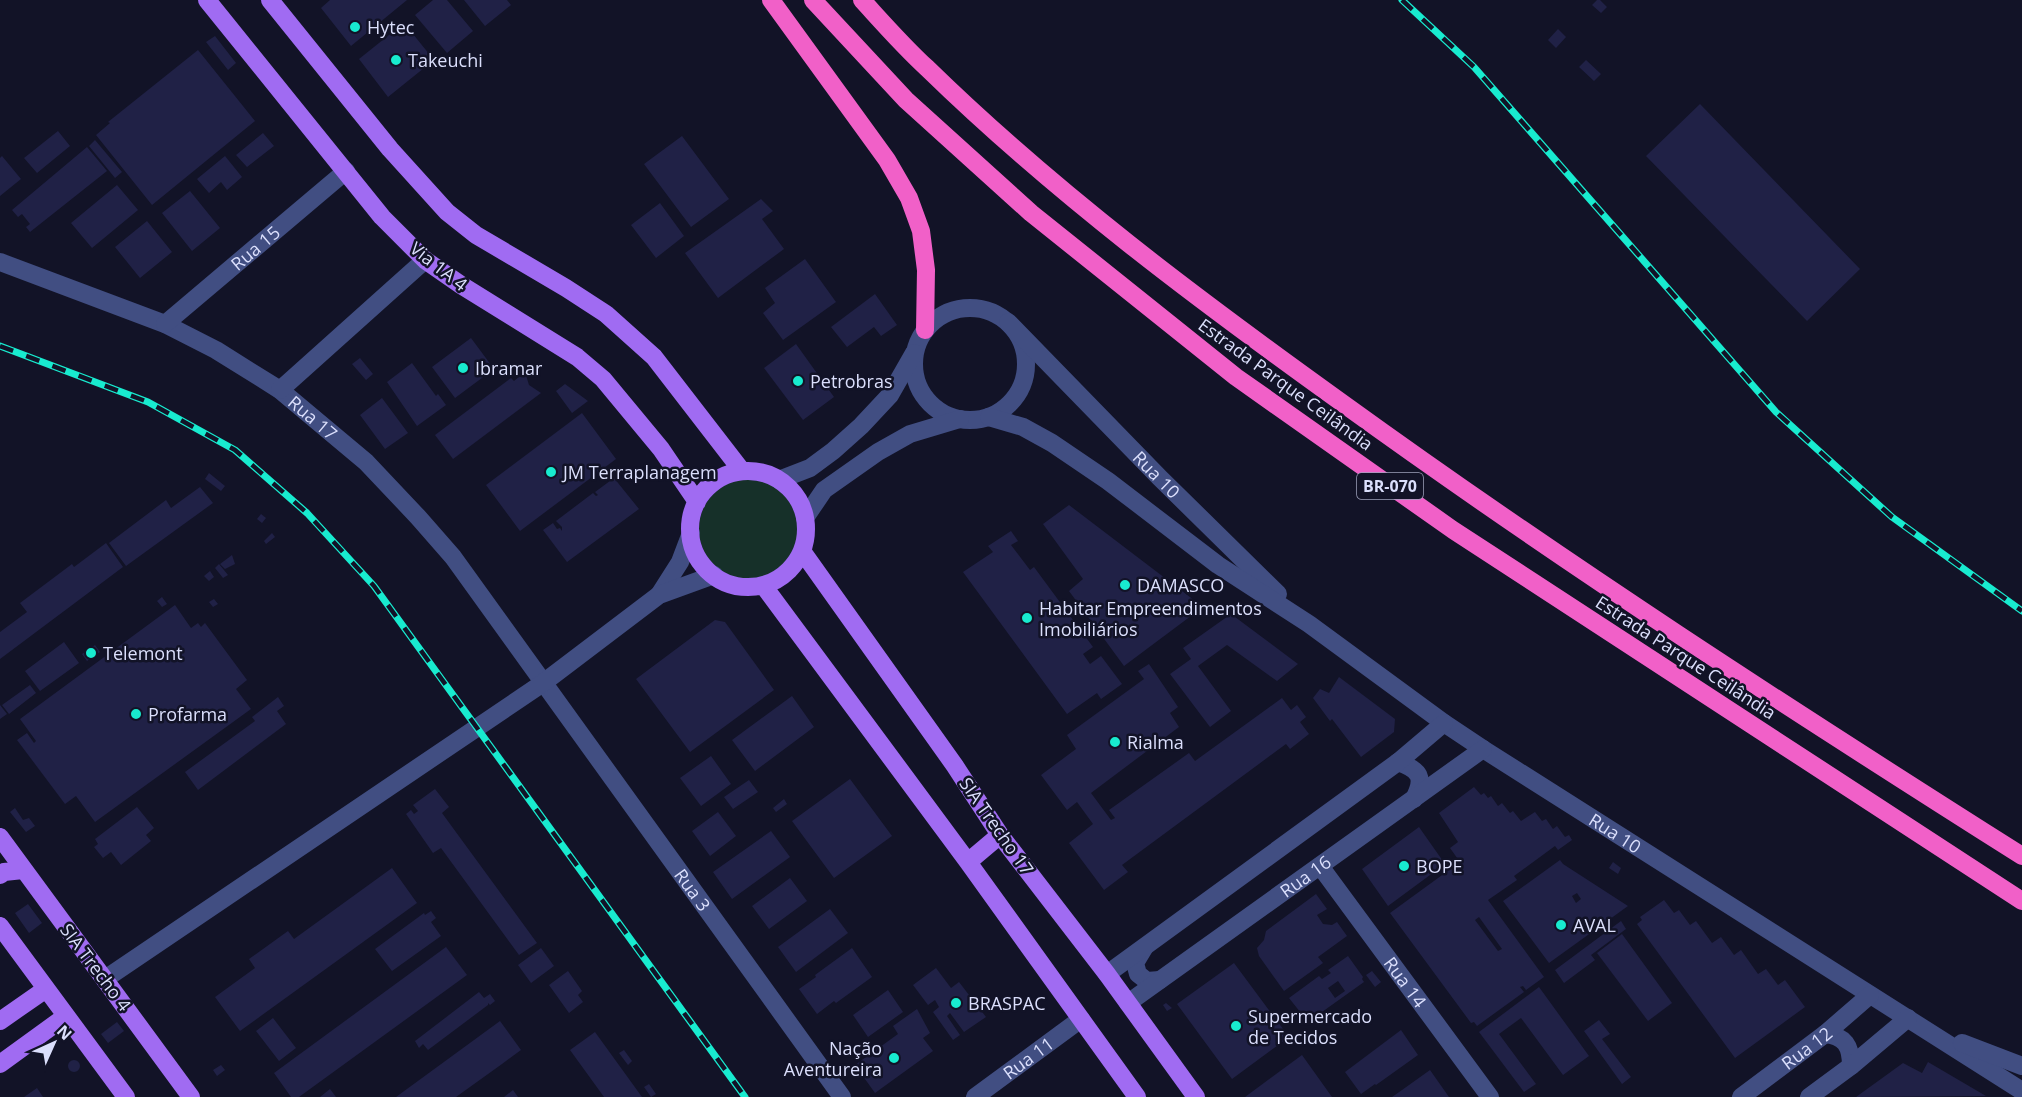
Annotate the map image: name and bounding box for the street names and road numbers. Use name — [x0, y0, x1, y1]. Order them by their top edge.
street label: Rua 15 — [225, 220, 285, 276]
street label: Via 1A 4 — [405, 236, 473, 296]
street label: Estrada Parque Ceilândia — [1194, 313, 1378, 455]
street label: Rua 17 — [283, 390, 343, 445]
street label: Rua 10 — [1128, 446, 1185, 503]
road number: BR-070 — [1357, 473, 1423, 499]
street label: Estrada Parque Ceilândia — [1591, 590, 1781, 724]
street label: SIA Trecho 17 — [954, 772, 1040, 880]
street label: Rua 10 — [1585, 807, 1646, 858]
street label: Rua 16 — [1275, 850, 1336, 903]
street label: Rua 3 — [669, 864, 716, 916]
street label: SIA Trecho 4 — [55, 918, 137, 1016]
street label: Rua 14 — [1379, 952, 1432, 1012]
street label: Rua 12 — [1776, 1021, 1837, 1075]
street label: Rua 11 — [998, 1031, 1058, 1085]

